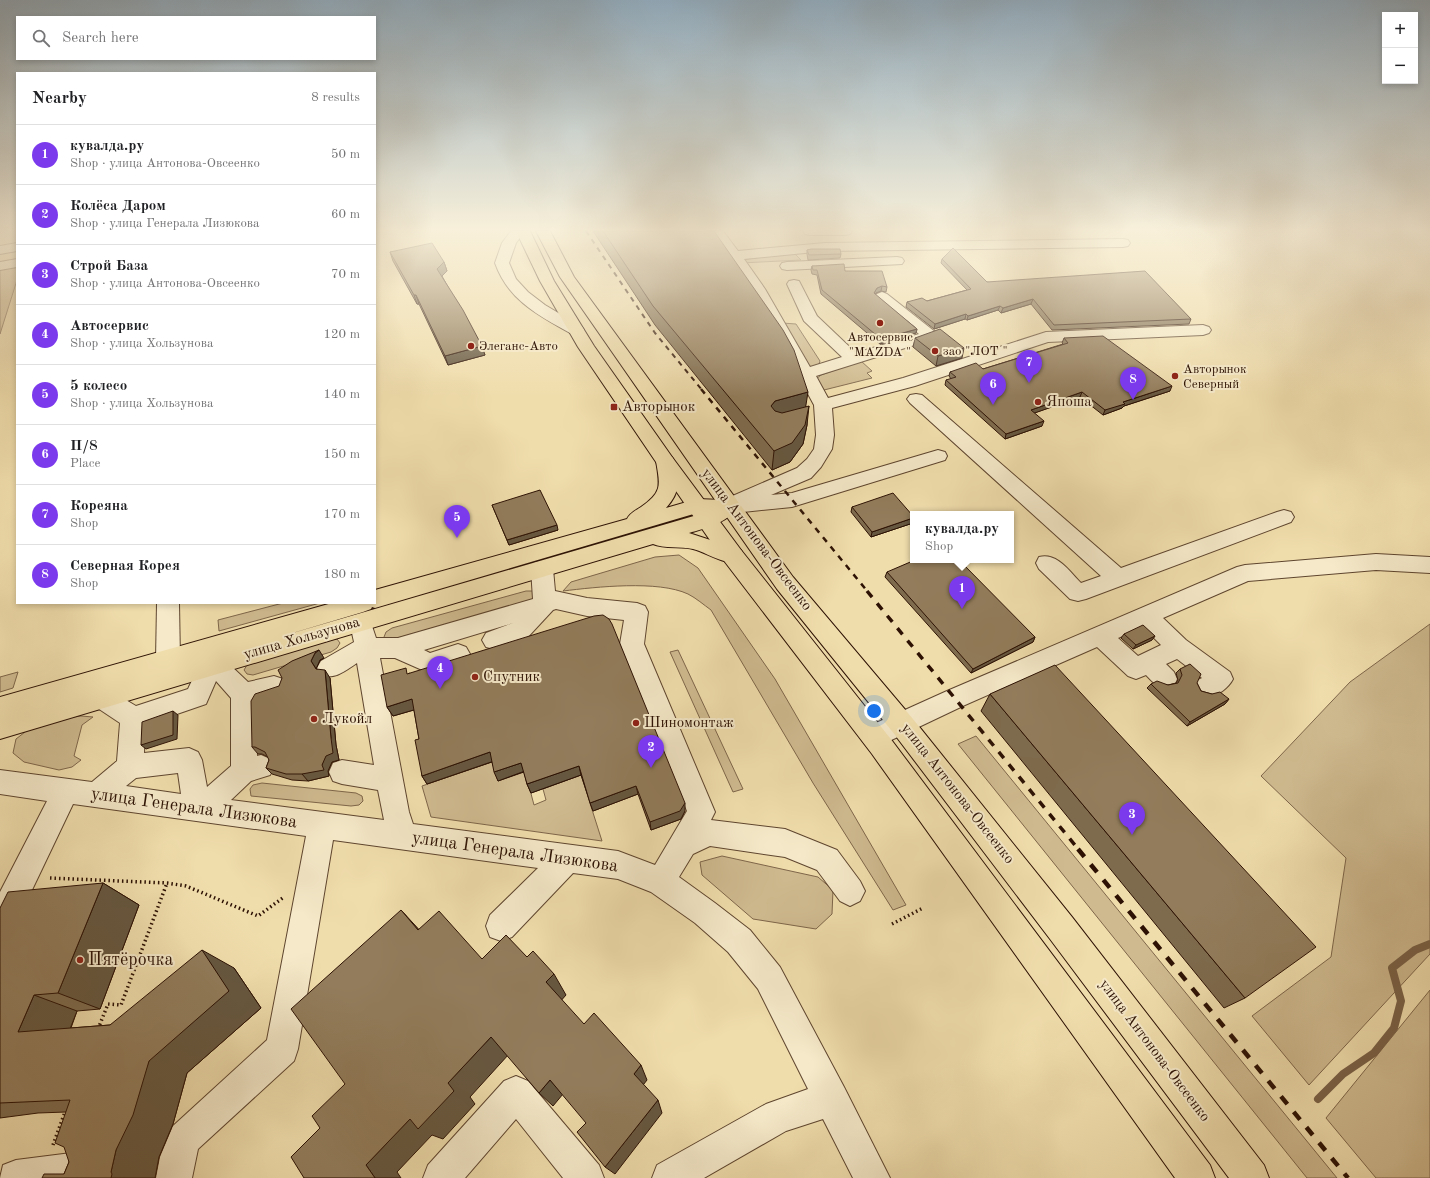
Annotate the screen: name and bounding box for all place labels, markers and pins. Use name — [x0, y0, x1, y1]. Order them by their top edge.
marker: Автосервис "MAZDA " — [875, 318, 885, 328]
place label: Автосервис "MAZDA " — [847, 331, 913, 359]
place label: Элеганс-Авто — [479, 340, 558, 353]
marker: Элеганс-Авто — [466, 341, 476, 351]
place label: зао "ЛОТ " — [943, 345, 1008, 358]
marker: зао "ЛОТ " — [930, 346, 940, 356]
pin: 7 — [1016, 350, 1042, 383]
place label: Авторынок Северный — [1183, 363, 1247, 391]
pin: 8 — [1120, 367, 1146, 400]
marker: Авторынок Северный — [1170, 371, 1180, 381]
pin: 6 — [980, 372, 1006, 405]
place label: Япоша — [1046, 395, 1092, 410]
marker: Япоша — [1033, 397, 1043, 407]
place label: Авторынок — [622, 400, 696, 415]
marker: Авторынок — [609, 402, 619, 412]
pin: 5 — [444, 505, 470, 538]
pin: 1 — [949, 576, 975, 609]
pin: 4 — [427, 656, 453, 689]
place label: Спутник — [483, 670, 541, 685]
marker: Спутник — [470, 672, 480, 682]
place label: Лукойл — [322, 712, 372, 727]
marker: Лукойл — [309, 714, 319, 724]
place label: Шиномонтаж — [644, 716, 734, 731]
marker: Шиномонтаж — [631, 718, 641, 728]
pin: 2 — [638, 735, 664, 768]
pin: 3 — [1119, 802, 1145, 835]
place label: Пятёрочка — [88, 951, 174, 969]
marker: Пятёрочка — [75, 955, 85, 965]

